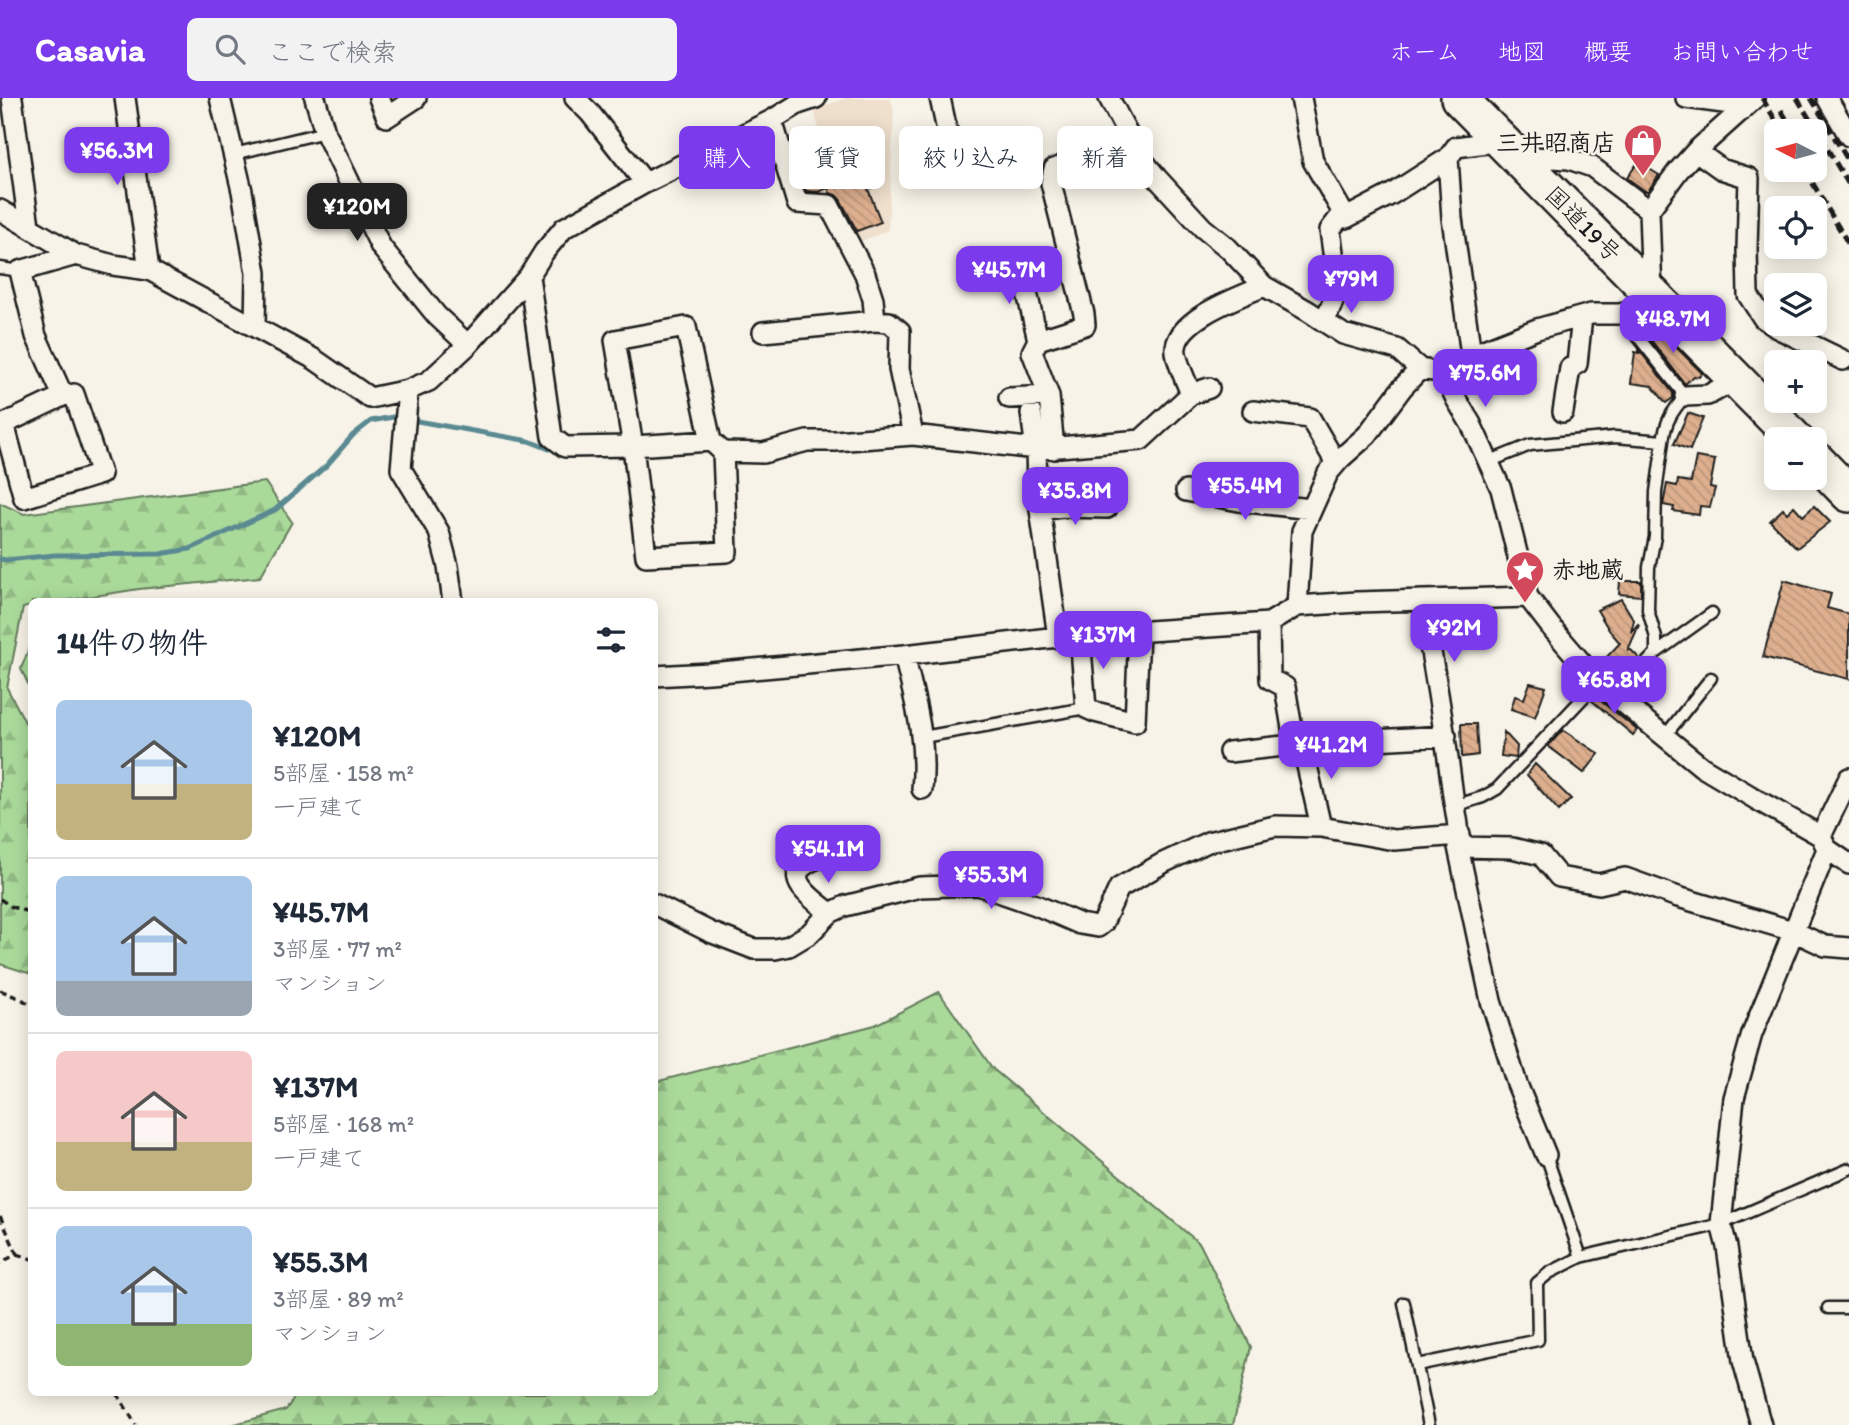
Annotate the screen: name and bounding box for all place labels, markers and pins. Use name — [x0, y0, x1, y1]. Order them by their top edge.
shop icon: 三井昭商店 — [1622, 122, 1664, 177]
pin: ¥56.3M — [60, 127, 174, 187]
place label: 三井昭商店 — [1496, 128, 1616, 157]
pin: ¥120M — [308, 184, 406, 243]
pin: ¥45.7M — [952, 246, 1066, 306]
pin: ¥79M — [1310, 256, 1392, 315]
pin: ¥48.7M — [1616, 296, 1730, 355]
pin: ¥75.6M — [1428, 350, 1542, 409]
pin: ¥55.4M — [1188, 462, 1302, 522]
pin: ¥35.8M — [1018, 468, 1132, 527]
place icon: 赤地蔵 — [1504, 549, 1546, 604]
place label: 赤地蔵 — [1552, 555, 1624, 584]
pin: ¥92M — [1413, 604, 1495, 664]
pin: ¥137M — [1054, 612, 1152, 671]
pin: ¥65.8M — [1557, 656, 1671, 716]
pin: ¥41.2M — [1274, 722, 1388, 781]
pin: ¥54.1M — [771, 826, 885, 885]
pin: ¥55.3M — [934, 852, 1048, 911]

